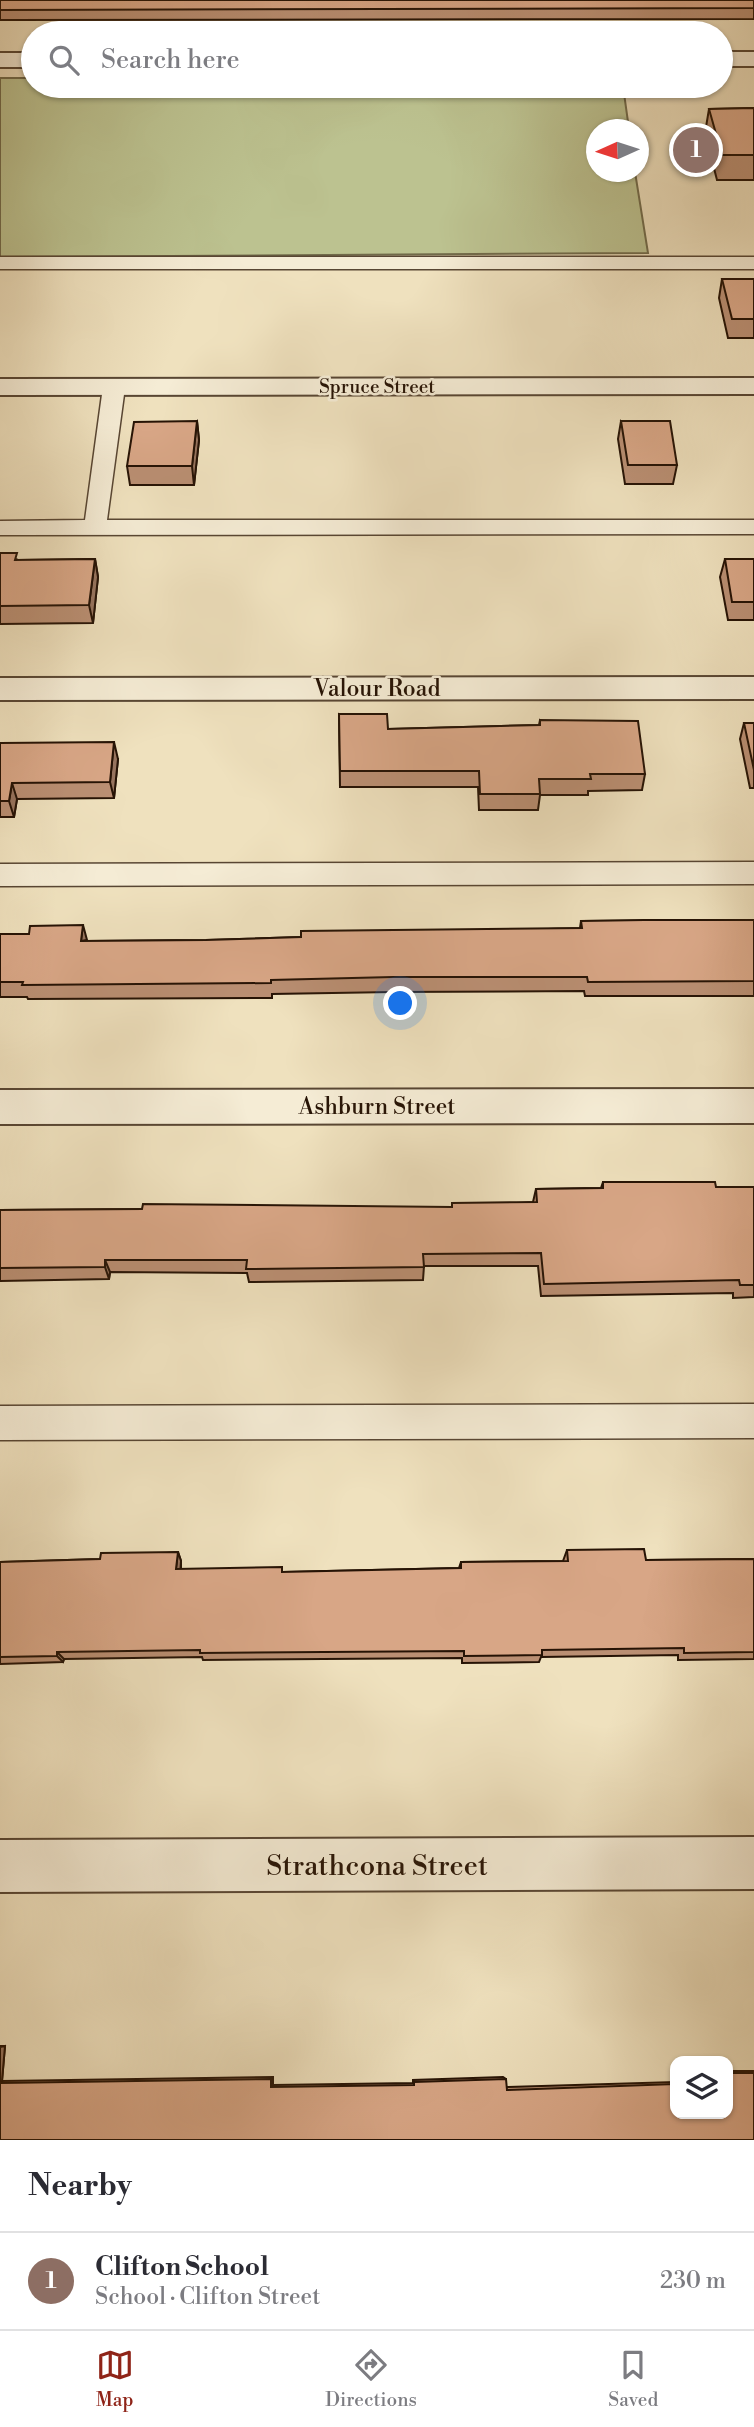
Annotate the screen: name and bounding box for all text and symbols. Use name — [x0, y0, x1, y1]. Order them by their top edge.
search box — [21, 21, 733, 98]
icon: search — [45, 41, 83, 79]
text: Search here — [101, 44, 240, 76]
north arrow — [586, 119, 649, 182]
pin: 1 — [673, 124, 719, 176]
street label: Spruce Street — [319, 375, 435, 399]
street label: Valour Road — [313, 675, 440, 703]
your location — [383, 986, 417, 1020]
street label: Ashburn Street — [298, 1093, 456, 1121]
street label: Strathcona Street — [266, 1849, 488, 1884]
map controls — [670, 2056, 733, 2119]
button: layers — [670, 2056, 733, 2119]
text: Nearby — [28, 2167, 132, 2205]
text: Clifton School — [95, 2251, 269, 2283]
text: 1 — [45, 2267, 57, 2295]
text: 230 m — [660, 2267, 726, 2295]
text: School · Clifton Street — [95, 2283, 320, 2311]
tab: Map — [96, 2346, 134, 2412]
tab: Directions — [325, 2346, 417, 2412]
tab: Saved — [608, 2346, 658, 2412]

